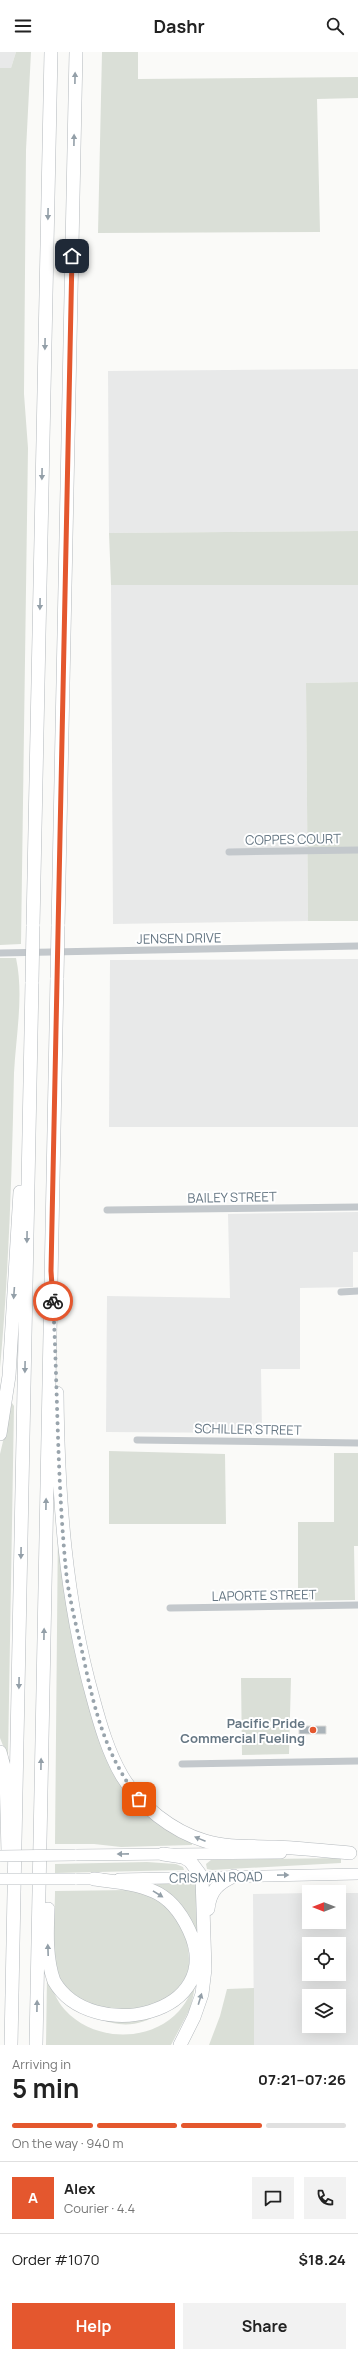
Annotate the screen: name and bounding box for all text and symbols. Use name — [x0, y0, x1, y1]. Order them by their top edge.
text: Dashr — [153, 14, 205, 38]
icon: menu — [12, 15, 34, 37]
icon: search — [324, 15, 346, 37]
one-way arrow — [72, 72, 79, 84]
one-way arrow — [71, 133, 77, 146]
one-way arrow — [44, 208, 51, 220]
pin — [55, 239, 89, 273]
icon: home — [61, 245, 83, 267]
one-way arrow — [42, 338, 48, 351]
one-way arrow — [39, 468, 45, 481]
one-way arrow — [37, 598, 43, 611]
street label: COPPES COURT — [245, 829, 341, 849]
street label: JENSEN DRIVE — [137, 928, 221, 948]
street label: BAILEY STREET — [187, 1187, 277, 1207]
one-way arrow — [24, 1231, 31, 1243]
courier — [33, 1281, 73, 1321]
one-way arrow — [10, 1287, 17, 1299]
icon: bike — [42, 1290, 64, 1312]
one-way arrow — [22, 1361, 28, 1374]
street label: SCHILLER STREET — [194, 1419, 302, 1439]
one-way arrow — [43, 1498, 50, 1510]
one-way arrow — [18, 1547, 24, 1560]
street label: LAPORTE STREET — [212, 1585, 317, 1605]
one-way arrow — [41, 1627, 47, 1640]
one-way arrow — [15, 1677, 22, 1689]
place label: Pacific Pride Commercial Fueling — [180, 1714, 305, 1747]
marker: Pacific Pride Commercial Fueling — [308, 1725, 318, 1735]
one-way arrow — [38, 1758, 45, 1770]
pin — [122, 1782, 156, 1816]
icon: bag — [128, 1788, 150, 1810]
one-way arrow — [193, 1835, 205, 1841]
one-way arrow — [117, 1851, 129, 1858]
street label: CRISMAN ROAD — [169, 1867, 263, 1887]
one-way arrow — [277, 1872, 290, 1878]
north arrow — [302, 1885, 346, 1929]
map controls — [302, 1885, 346, 2033]
one-way arrow — [153, 1891, 164, 1898]
button: locate — [302, 1937, 346, 1981]
one-way arrow — [45, 1943, 51, 1956]
button: layers — [302, 1989, 346, 2033]
one-way arrow — [197, 1993, 203, 2005]
one-way arrow — [34, 1999, 40, 2012]
text: Arriving in — [12, 2055, 71, 2073]
text: 07:21–07:26 — [258, 2069, 346, 2090]
text: 5 min — [12, 2070, 79, 2106]
text: On the way · 940 m — [12, 2134, 124, 2152]
button: chat — [252, 2177, 294, 2219]
button: phone — [304, 2177, 346, 2219]
text: Alex — [64, 2178, 95, 2199]
text: A — [28, 2187, 38, 2208]
text: Courier · 4.4 — [64, 2199, 135, 2217]
text: Order #1070 — [12, 2249, 100, 2270]
text: $18.24 — [299, 2249, 346, 2270]
button: Help — [12, 2303, 175, 2349]
button: Share — [183, 2303, 346, 2349]

